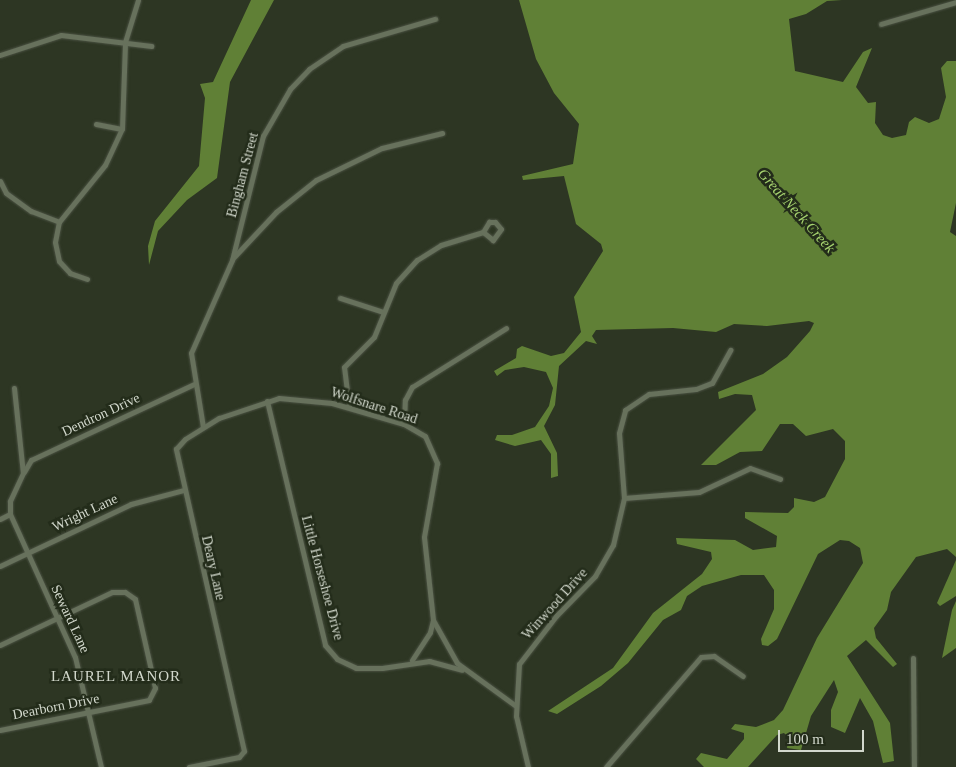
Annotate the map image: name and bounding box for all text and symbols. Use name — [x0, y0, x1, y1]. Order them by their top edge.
street label: Bingham Street — [224, 131, 262, 219]
water label: Great Neck Creek — [753, 165, 839, 257]
street label: Wolfsnare Road — [328, 384, 420, 428]
street label: Dendron Drive — [59, 390, 143, 440]
street label: Wright Lane — [49, 490, 121, 536]
street label: Little Horseshoe Drive — [297, 514, 347, 642]
street label: Deary Lane — [197, 534, 229, 602]
street label: Winwood Drive — [519, 565, 591, 643]
street label: Seward Lane — [47, 582, 93, 656]
district label: LAUREL MANOR — [49, 668, 183, 686]
street label: Dearborn Drive — [11, 690, 101, 724]
scale bar — [781, 720, 867, 752]
text: 100 m — [786, 731, 824, 747]

